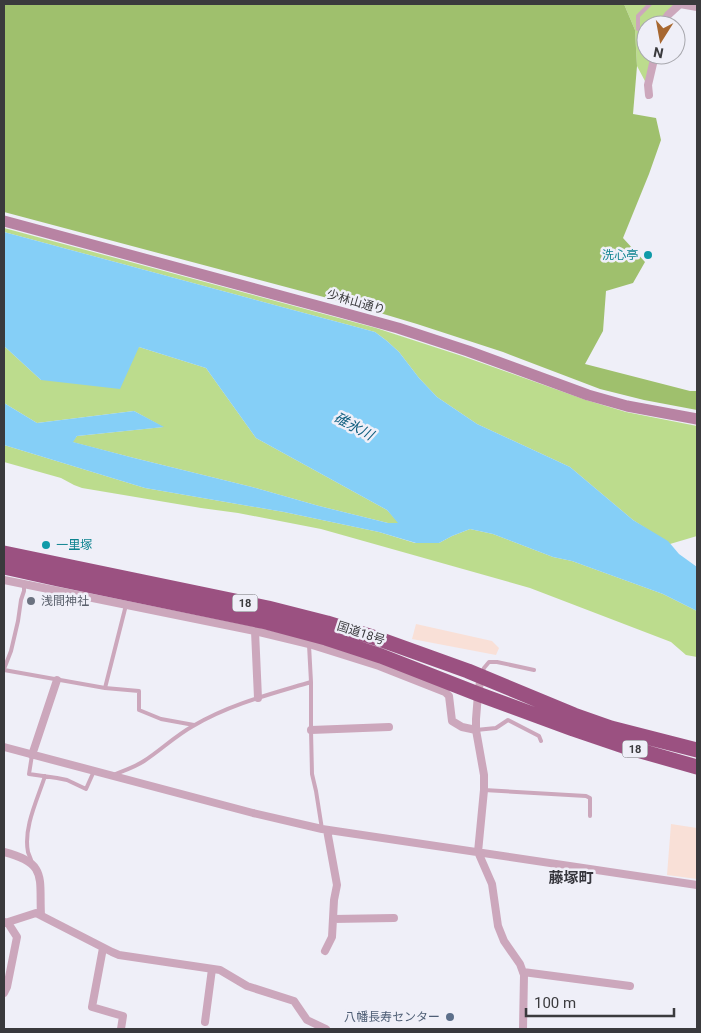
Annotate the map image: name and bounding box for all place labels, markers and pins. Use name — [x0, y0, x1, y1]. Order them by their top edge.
place label: 洗心亭 — [602, 248, 638, 262]
marker: 洗心亭 — [642, 249, 654, 261]
place label: 一里塚 — [56, 538, 92, 552]
marker: 一里塚 — [40, 539, 52, 551]
place label: 浅間神社 — [41, 594, 89, 608]
marker: 浅間神社 — [25, 595, 37, 607]
place label: 八幡長寿センター — [344, 1010, 440, 1024]
marker: 八幡長寿センター — [444, 1011, 456, 1023]

